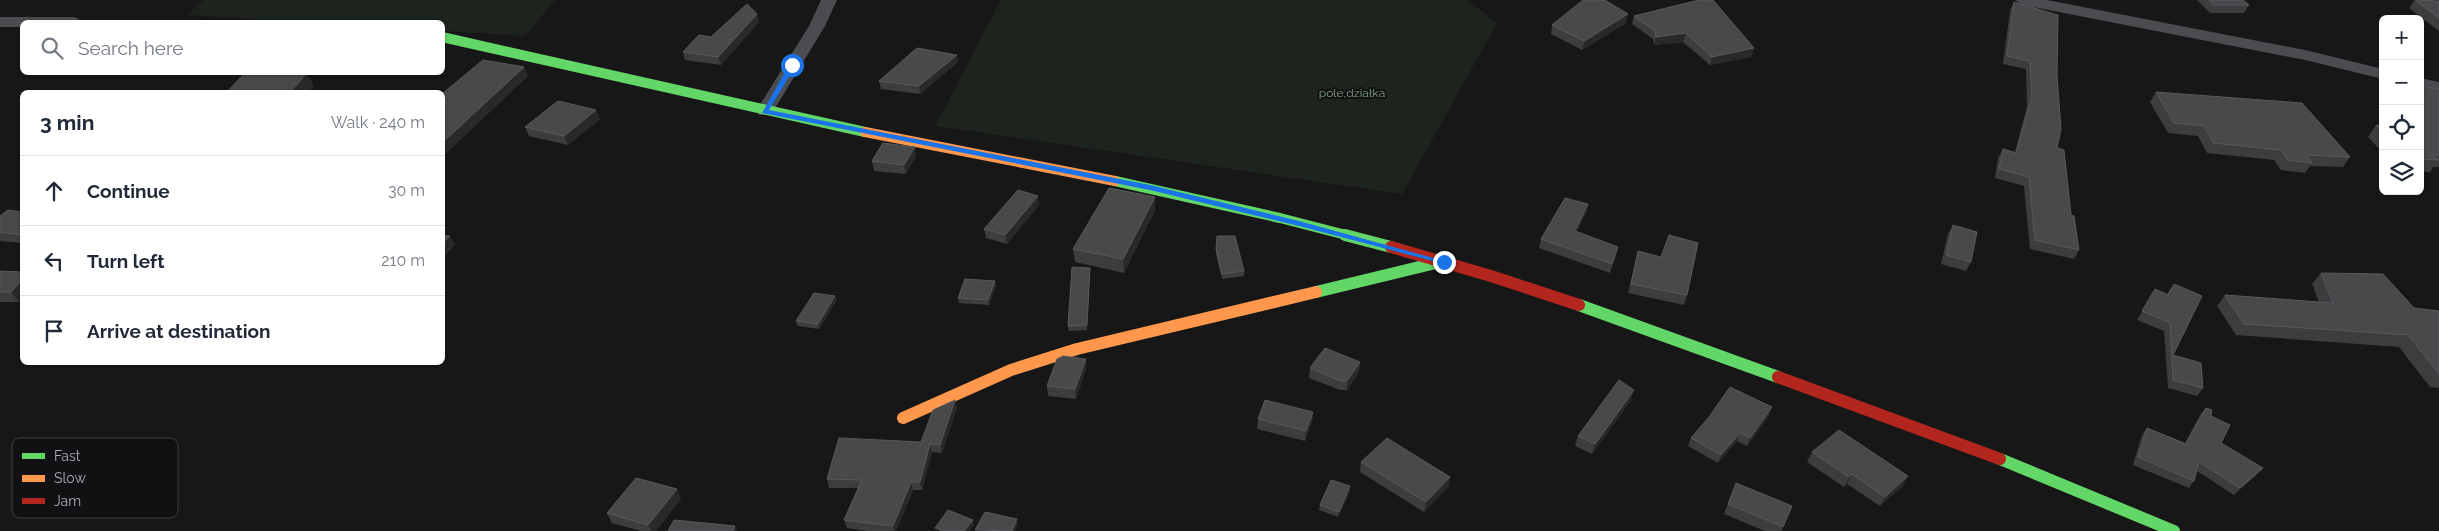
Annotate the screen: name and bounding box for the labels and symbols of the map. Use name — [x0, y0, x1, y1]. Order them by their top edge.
route start — [781, 54, 804, 77]
park label: pole,działka — [1319, 86, 1385, 100]
route end — [1433, 251, 1456, 274]
legend — [12, 438, 178, 518]
text: Fast — [54, 448, 81, 464]
text: Slow — [54, 470, 86, 486]
text: Jam — [54, 493, 81, 509]

